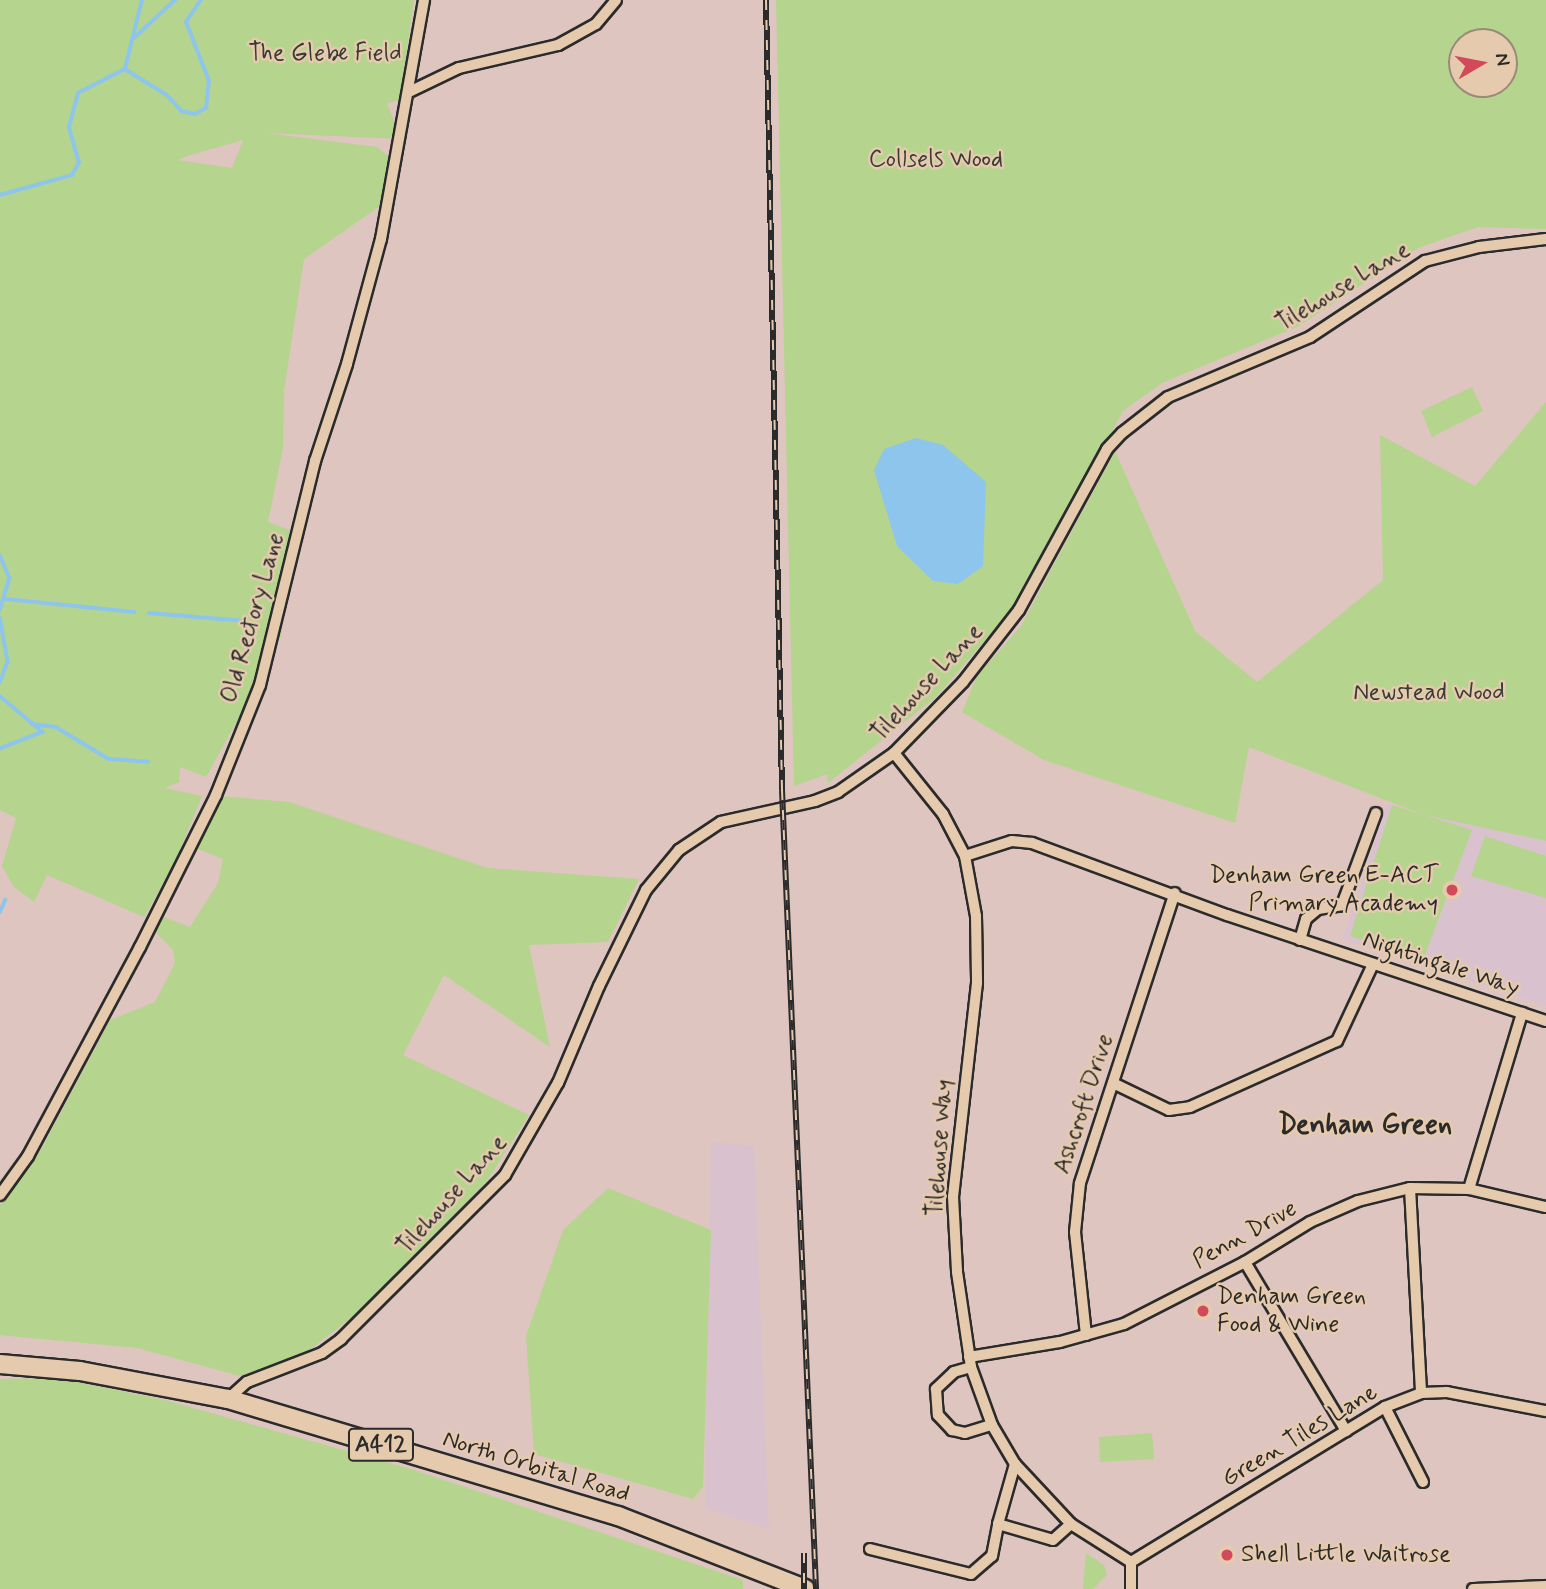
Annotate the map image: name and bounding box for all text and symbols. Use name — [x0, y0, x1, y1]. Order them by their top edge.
north arrow — [1448, 28, 1518, 98]
park label: The Glebe Field — [248, 40, 402, 68]
text: N — [1489, 51, 1516, 68]
park label: Collsels Wood — [869, 146, 1003, 174]
street label: Tilehouse Lane — [1273, 237, 1413, 337]
street label: Old Rectory Lane — [215, 530, 291, 706]
street label: Tilehouse Lane — [867, 620, 987, 746]
park label: Newstead Wood — [1352, 679, 1506, 707]
place label: Denham Green E-ACT Primary Academy — [1204, 862, 1438, 918]
marker: Denham Green E-ACT Primary Academy — [1444, 882, 1460, 898]
street label: Nightingale Way — [1359, 925, 1523, 1003]
street label: Ashcroft Drive — [1048, 1031, 1120, 1177]
street label: Tilehouse Way — [921, 1077, 959, 1219]
district label: Denham Green — [1275, 1109, 1455, 1143]
street label: Tilehouse Lane — [393, 1131, 511, 1259]
street label: Penn Drive — [1188, 1195, 1302, 1275]
place label: Denham Green Food & Wine — [1217, 1283, 1372, 1339]
marker: Denham Green Food & Wine — [1195, 1303, 1211, 1319]
street label: Green Tiles Lane — [1218, 1379, 1382, 1493]
street label: North Orbital Road — [439, 1425, 633, 1509]
road number: A412 — [348, 1426, 414, 1464]
place label: Shell Little Waitrose — [1241, 1541, 1455, 1569]
marker: Shell Little Waitrose — [1219, 1547, 1235, 1563]

